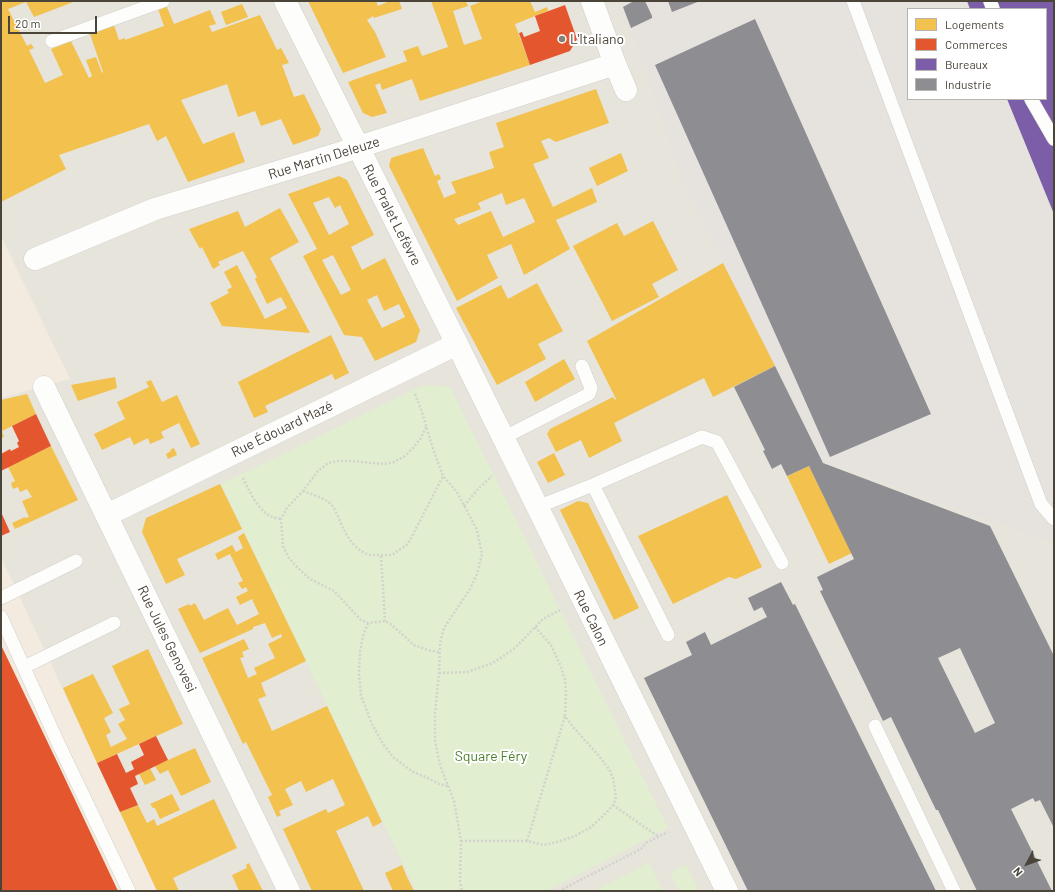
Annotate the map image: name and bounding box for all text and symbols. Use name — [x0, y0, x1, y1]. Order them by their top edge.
scale bar — [10, 8, 99, 34]
legend — [907, 8, 1047, 100]
text: 20 m — [15, 16, 41, 30]
text: Logements — [945, 17, 1004, 31]
place label: L'Italiano — [570, 31, 624, 47]
marker: L'Italiano — [557, 34, 567, 44]
text: Commerces — [945, 37, 1008, 51]
text: Bureaux — [945, 57, 988, 71]
text: Industrie — [945, 77, 991, 91]
street label: Rue Martin Deleuze — [266, 133, 382, 183]
street label: Rue Pralet Lefèvre — [359, 162, 425, 268]
street label: Rue Édouard Mazé — [228, 397, 336, 461]
street label: Rue Jules Genovesi — [134, 583, 200, 695]
street label: Rue Calon — [570, 587, 612, 649]
park label: Square Féry — [455, 748, 527, 764]
north arrow — [1007, 844, 1047, 884]
text: N — [1010, 865, 1025, 879]

